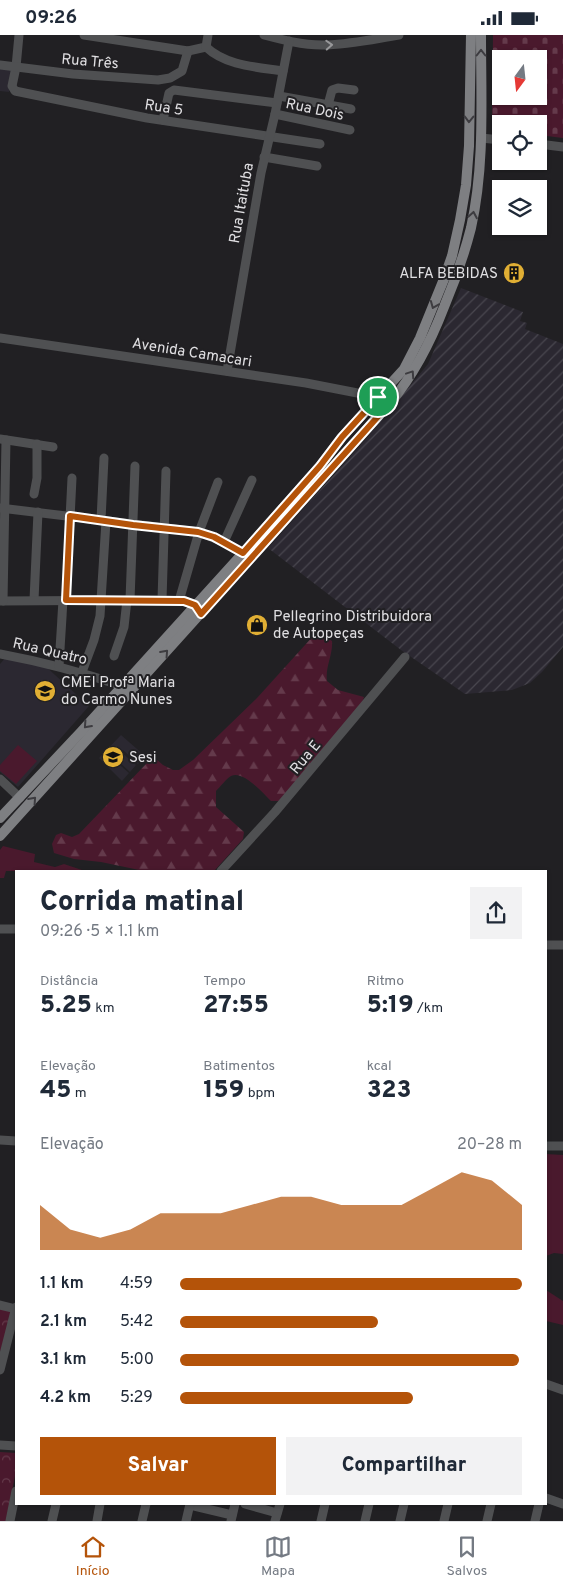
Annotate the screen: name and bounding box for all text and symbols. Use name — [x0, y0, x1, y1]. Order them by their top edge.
text: 09:26 — [25, 6, 77, 30]
one-way arrow — [325, 39, 333, 50]
one-way arrow — [476, 49, 486, 56]
north arrow — [492, 50, 548, 105]
map controls — [492, 50, 547, 235]
street label: Rua Três — [60, 51, 119, 74]
street label: Rua Dois — [284, 95, 346, 126]
street label: Rua 5 — [143, 96, 185, 121]
one-way arrow — [464, 115, 475, 123]
button: locate — [492, 115, 547, 170]
street label: Rua Itaituba — [226, 162, 259, 245]
button: layers — [492, 180, 547, 235]
one-way arrow — [467, 211, 478, 220]
building icon: ALFA BEBIDAS — [502, 261, 526, 285]
place label: ALFA BEBIDAS — [399, 265, 498, 284]
one-way arrow — [430, 300, 440, 309]
street label: Avenida Camacari — [130, 335, 253, 372]
one-way arrow — [405, 370, 414, 380]
pin — [357, 376, 399, 418]
icon: arrive — [364, 383, 392, 411]
place label: Pellegrino Distribuidora de Autopeças — [273, 608, 432, 644]
shop icon: Pellegrino Distribuidora de Autopeças — [245, 613, 269, 637]
street label: Rua Quatro — [11, 635, 89, 670]
one-way arrow — [159, 650, 168, 659]
place label: CMEI Profª Maria do Carmo Nunes — [61, 674, 175, 710]
school or university icon: CMEI Profª Maria do Carmo Nunes — [33, 679, 57, 703]
one-way arrow — [84, 720, 93, 729]
street label: Rua E — [286, 737, 326, 779]
school or university icon: Sesi — [101, 745, 125, 769]
place label: Sesi — [129, 749, 156, 768]
one-way arrow — [27, 796, 36, 805]
text: Corrida matinal — [40, 885, 244, 921]
button: share — [470, 887, 522, 939]
text: 09:26 · 5 × 1.1 km — [40, 922, 159, 942]
text: Distância — [40, 973, 98, 990]
text: Tempo — [203, 973, 246, 990]
text: Ritmo — [367, 973, 404, 990]
text: 5.25 — [40, 990, 92, 1022]
text: 27:55 — [203, 990, 269, 1022]
text: 5:19 — [367, 990, 414, 1022]
text: km — [92, 1000, 115, 1017]
text: /km — [414, 1000, 443, 1017]
text: Elevação — [40, 1058, 96, 1075]
text: Batimentos — [203, 1058, 275, 1075]
text: kcal — [367, 1058, 392, 1075]
text: 45 — [40, 1075, 71, 1107]
text: 159 — [203, 1075, 244, 1107]
text: 323 — [367, 1075, 411, 1107]
text: m — [71, 1085, 87, 1102]
text: bpm — [244, 1085, 275, 1102]
text: Elevação — [40, 1135, 104, 1155]
text: 20–28 m — [457, 1135, 522, 1155]
text: 1.1 km — [40, 1274, 84, 1294]
text: 4:59 — [120, 1274, 153, 1294]
text: 2.1 km — [40, 1312, 87, 1332]
text: 5:42 — [120, 1312, 153, 1332]
text: 3.1 km — [40, 1350, 87, 1370]
text: 5:00 — [120, 1350, 154, 1370]
text: 4.2 km — [40, 1388, 91, 1408]
text: 5:29 — [120, 1388, 153, 1408]
button: Salvar — [40, 1437, 276, 1495]
button: Compartilhar — [286, 1437, 522, 1495]
tab: Início — [76, 1533, 110, 1580]
tab: Mapa — [261, 1533, 295, 1580]
tab: Salvos — [446, 1533, 487, 1580]

